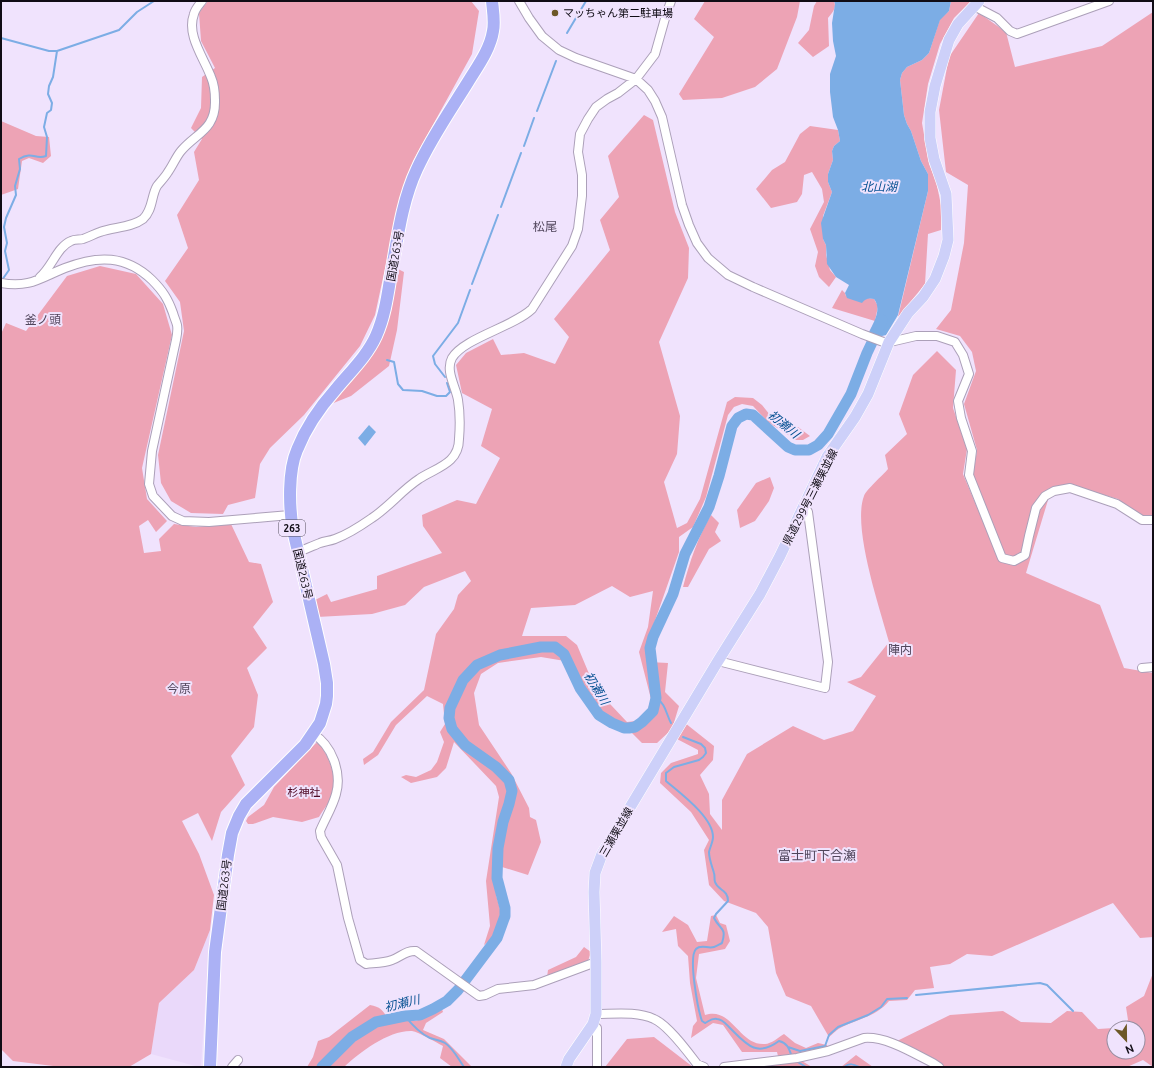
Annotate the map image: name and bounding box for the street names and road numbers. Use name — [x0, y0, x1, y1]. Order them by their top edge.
street label: 国道263号 — [385, 230, 405, 282]
street label: 県道299号三瀬栗並線 — [780, 447, 840, 547]
road number: 263 — [279, 520, 305, 536]
street label: 国道263号 — [291, 547, 315, 601]
street label: 三瀬栗並線 — [597, 805, 635, 859]
street label: 国道263号 — [215, 859, 233, 911]

